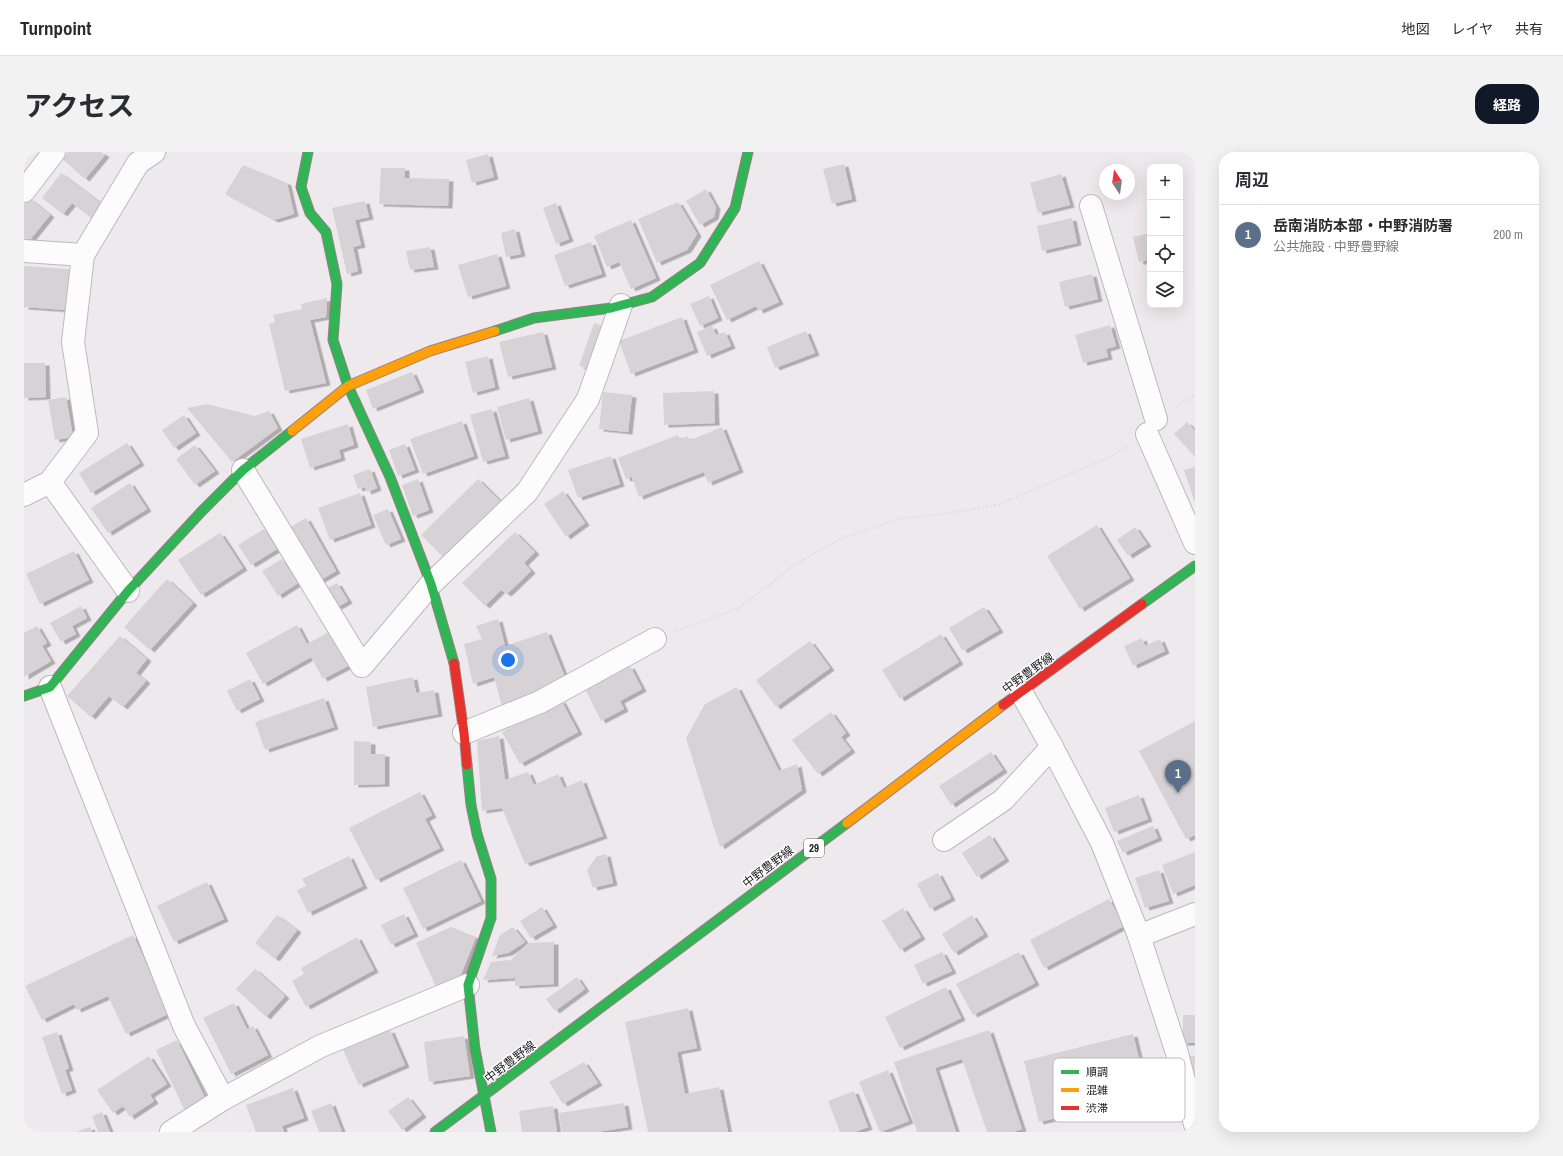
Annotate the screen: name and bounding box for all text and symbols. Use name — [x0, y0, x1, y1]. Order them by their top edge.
text: Turnpoint — [20, 15, 92, 41]
text: 地図 — [1401, 20, 1429, 38]
text: レイヤ — [1451, 20, 1493, 38]
text: 共有 — [1515, 20, 1543, 38]
button: 経路 — [1475, 84, 1539, 124]
text: アクセス — [24, 87, 135, 125]
north arrow — [1099, 164, 1135, 200]
map controls — [1147, 164, 1183, 308]
button: + — [1147, 164, 1183, 200]
text: 周辺 — [1235, 168, 1269, 191]
button: − — [1147, 200, 1183, 236]
text: 岳南消防本部・中野消防署 — [1273, 215, 1453, 236]
text: 1 — [1245, 226, 1251, 243]
text: 200 m — [1493, 226, 1523, 243]
button: locate — [1147, 236, 1183, 272]
text: 公共施設 · 中野豊野線 — [1273, 238, 1399, 255]
button: layers — [1147, 272, 1183, 308]
street label: 中野豊野線 — [999, 649, 1057, 697]
your location — [498, 650, 518, 670]
pin: 1 — [1165, 760, 1191, 793]
road number: 29 — [804, 839, 824, 857]
street label: 中野豊野線 — [739, 843, 797, 891]
street label: 中野豊野線 — [481, 1038, 539, 1086]
legend — [1053, 1058, 1185, 1122]
text: 順調 — [1086, 1065, 1108, 1079]
text: 混雑 — [1086, 1083, 1108, 1097]
text: 渋滞 — [1086, 1101, 1108, 1115]

